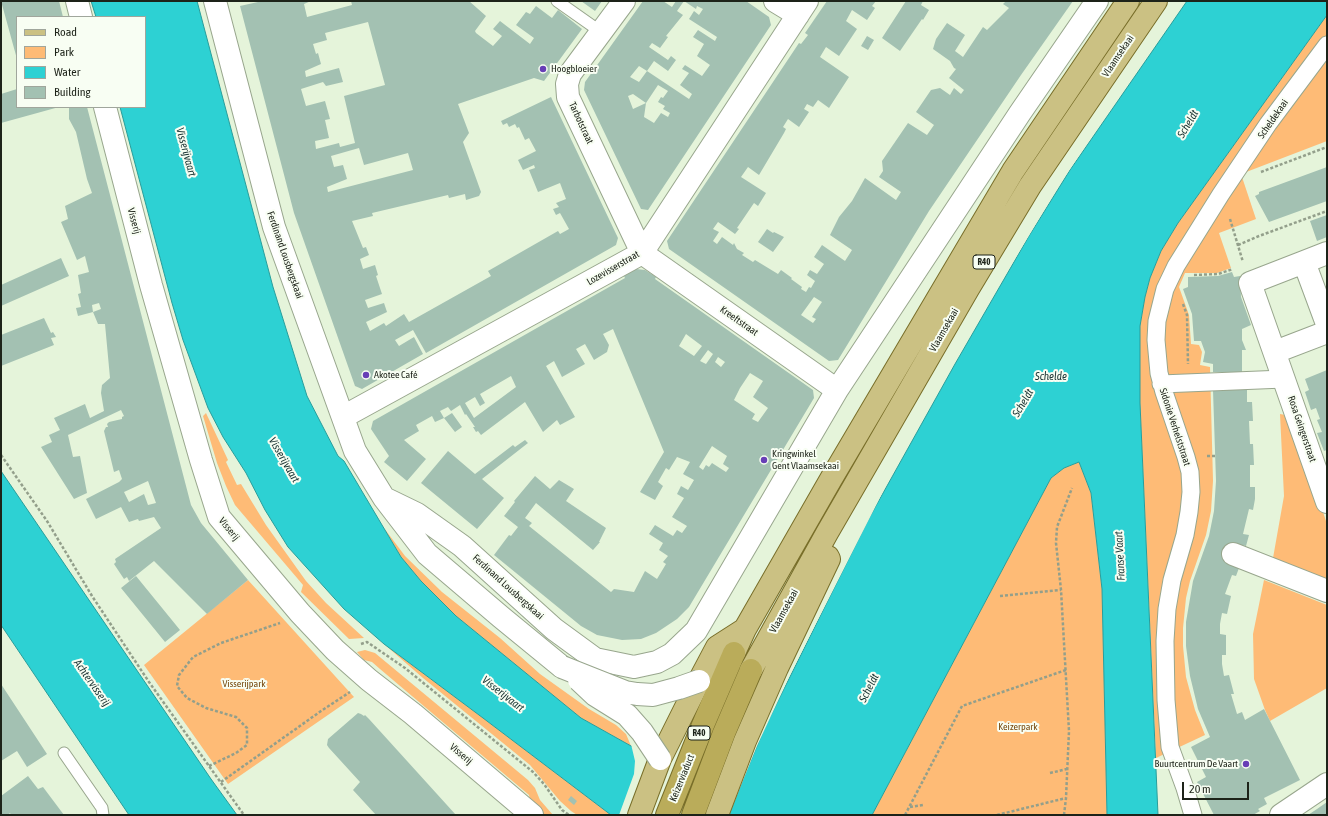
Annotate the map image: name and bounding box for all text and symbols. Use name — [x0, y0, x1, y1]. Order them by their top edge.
legend — [16, 16, 146, 108]
text: Road — [54, 25, 77, 39]
street label: Vlaamsekaai — [1100, 33, 1136, 79]
text: Park — [54, 45, 74, 59]
place label: Hoogbloeier — [551, 63, 597, 75]
marker: Hoogbloeier — [538, 64, 548, 74]
text: Water — [54, 65, 80, 79]
text: Building — [54, 85, 91, 99]
street label: Scheldekaai — [1255, 97, 1291, 141]
street label: Tarbotstraat — [566, 100, 596, 146]
water label: Scheldt — [1175, 108, 1201, 140]
water label: Visserijvaart — [173, 126, 199, 178]
street label: Visserij — [125, 207, 143, 235]
street label: Ferdinand Lousbergskaai — [264, 210, 306, 300]
street label: Lozevisserstraat — [585, 248, 641, 288]
road number: R40 — [973, 255, 995, 269]
street label: Kreeftstraat — [718, 304, 760, 338]
street label: Vlaamsekaai — [927, 306, 961, 354]
place label: Akotee Café — [374, 369, 417, 381]
marker: Akotee Café — [361, 370, 371, 380]
water label: Schelde — [1035, 370, 1067, 384]
water label: Scheldt — [1010, 387, 1036, 419]
street label: Sidonie Verhelststraat — [1157, 387, 1193, 467]
street label: Rosa Geingerstraat — [1285, 394, 1319, 464]
water label: Visserijvaart — [266, 435, 302, 485]
place label: Kringwinkel Gent Vlaamsekaai — [772, 448, 839, 472]
marker: Kringwinkel Gent Vlaamsekaai — [759, 455, 769, 465]
street label: Visserij — [216, 515, 242, 543]
water label: Franse Vaart — [1112, 531, 1128, 581]
street label: Ferdinand Lousbergskaai — [470, 552, 546, 622]
street label: Vlaamsekaai — [767, 587, 801, 635]
water label: Achtervisserij — [71, 657, 113, 709]
water label: Scheldt — [856, 672, 882, 704]
water label: Visserijvaart — [479, 673, 527, 715]
park label: Visserijpark — [222, 678, 266, 690]
park label: Keizerpark — [998, 721, 1038, 733]
road number: R40 — [688, 726, 710, 740]
street label: Visserij — [447, 741, 475, 767]
street label: Keizerviaduct — [667, 753, 697, 803]
place label: Buurtcentrum De Vaart — [1155, 758, 1238, 770]
marker: Buurtcentrum De Vaart — [1241, 759, 1251, 769]
scale bar — [1184, 774, 1251, 800]
text: 20 m — [1189, 782, 1211, 796]

